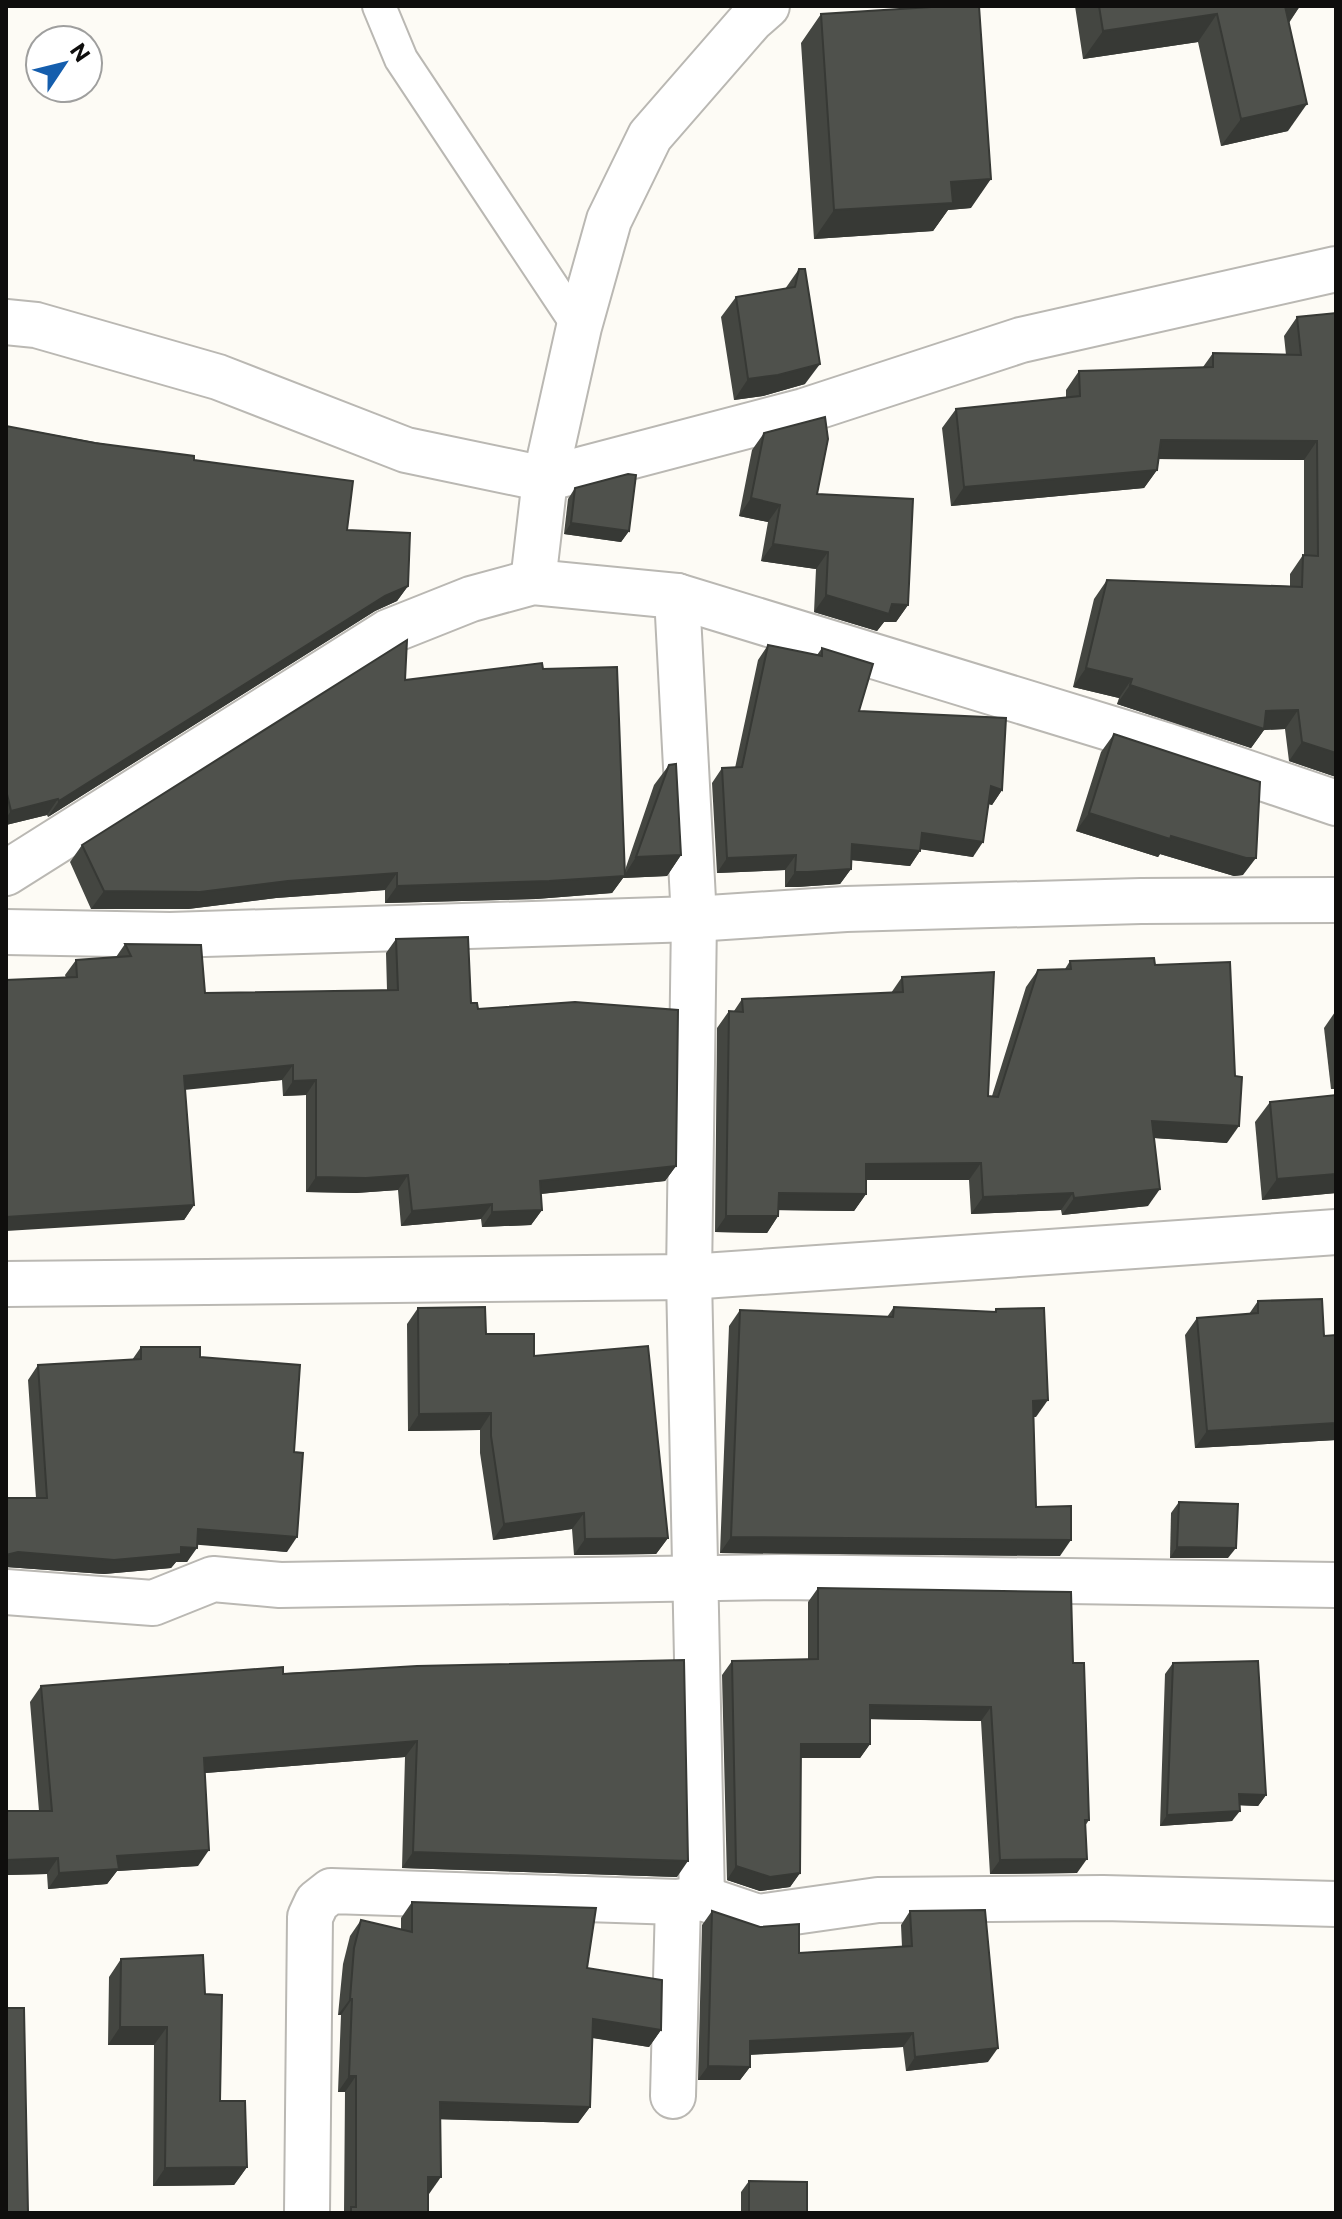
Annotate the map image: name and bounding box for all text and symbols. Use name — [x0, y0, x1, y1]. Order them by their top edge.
north arrow — [24, 24, 104, 104]
text: N — [65, 38, 97, 67]

